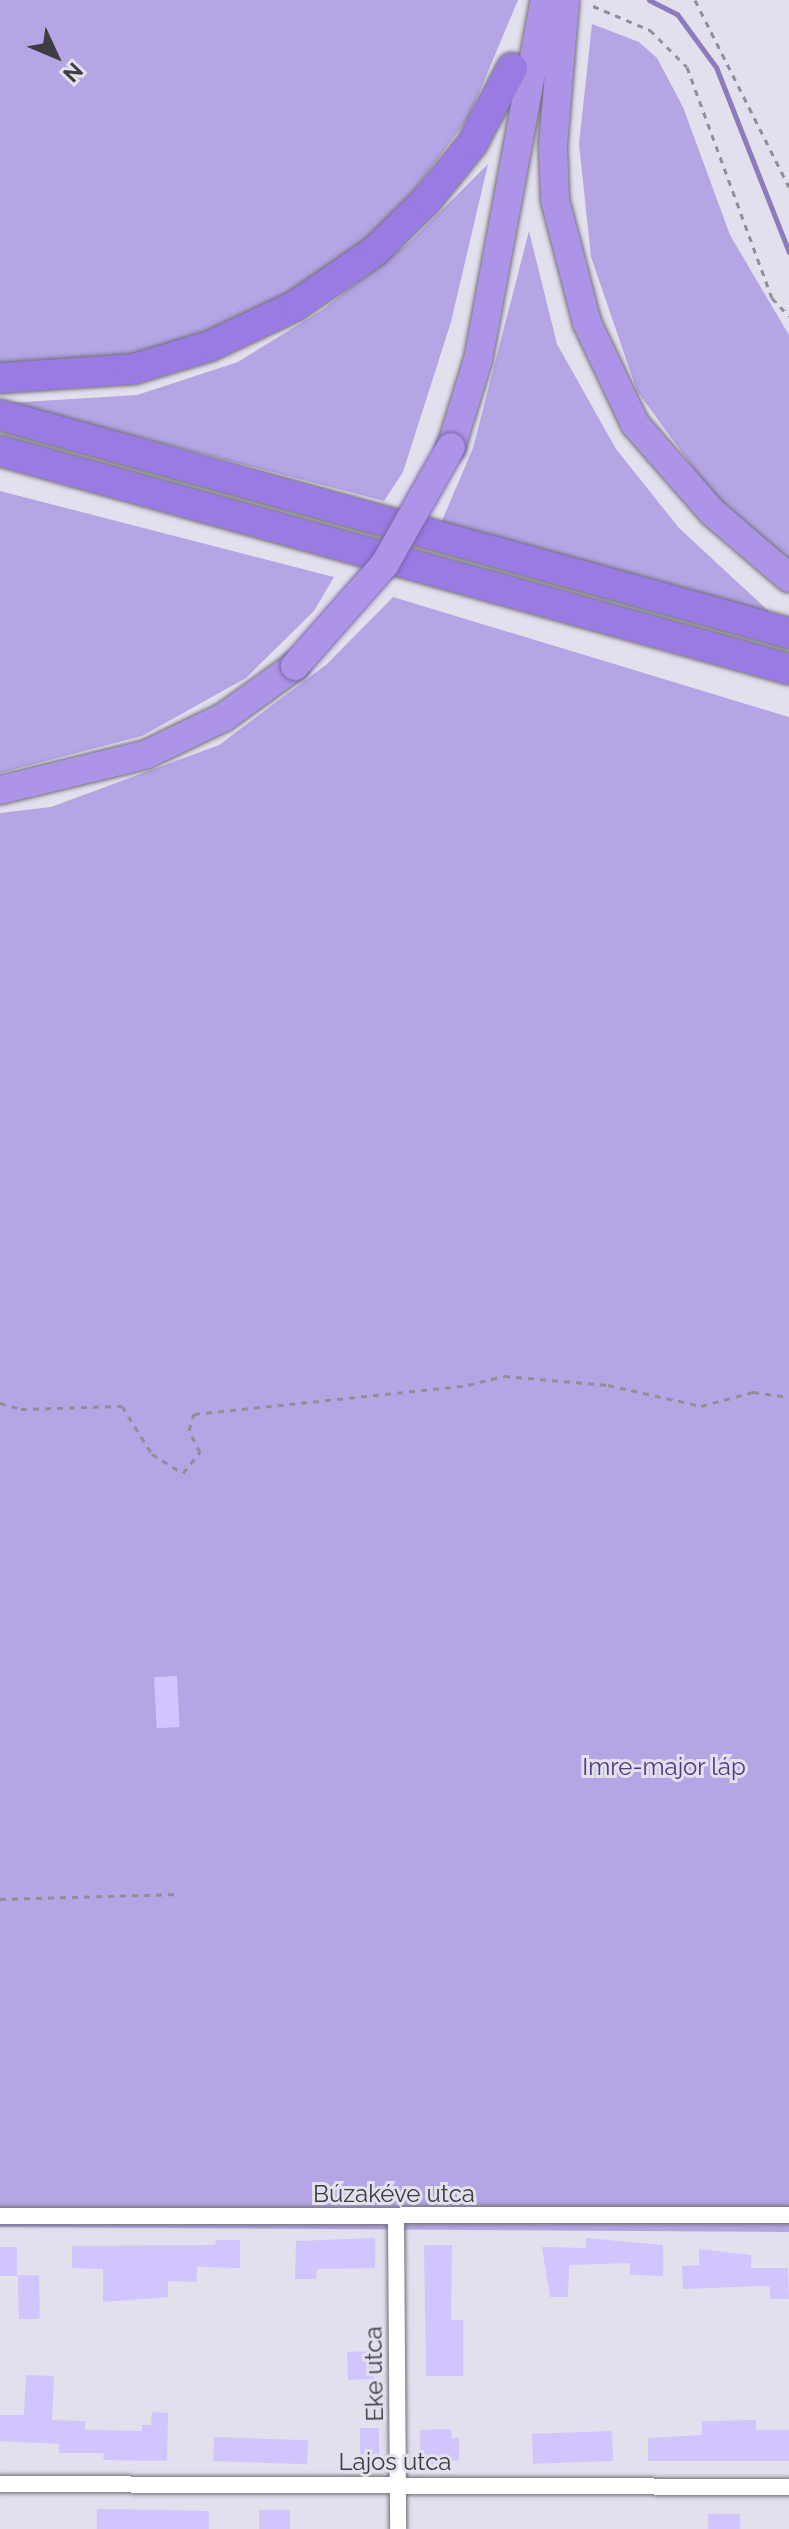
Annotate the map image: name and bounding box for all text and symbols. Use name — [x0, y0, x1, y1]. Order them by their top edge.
north arrow — [16, 16, 96, 96]
text: N — [58, 58, 88, 88]
park label: Imre-major láp — [582, 1753, 746, 1781]
street label: Búzakéve utca — [313, 2180, 475, 2208]
street label: Eke utca — [359, 2326, 389, 2422]
street label: Lajos utca — [339, 2448, 451, 2476]

